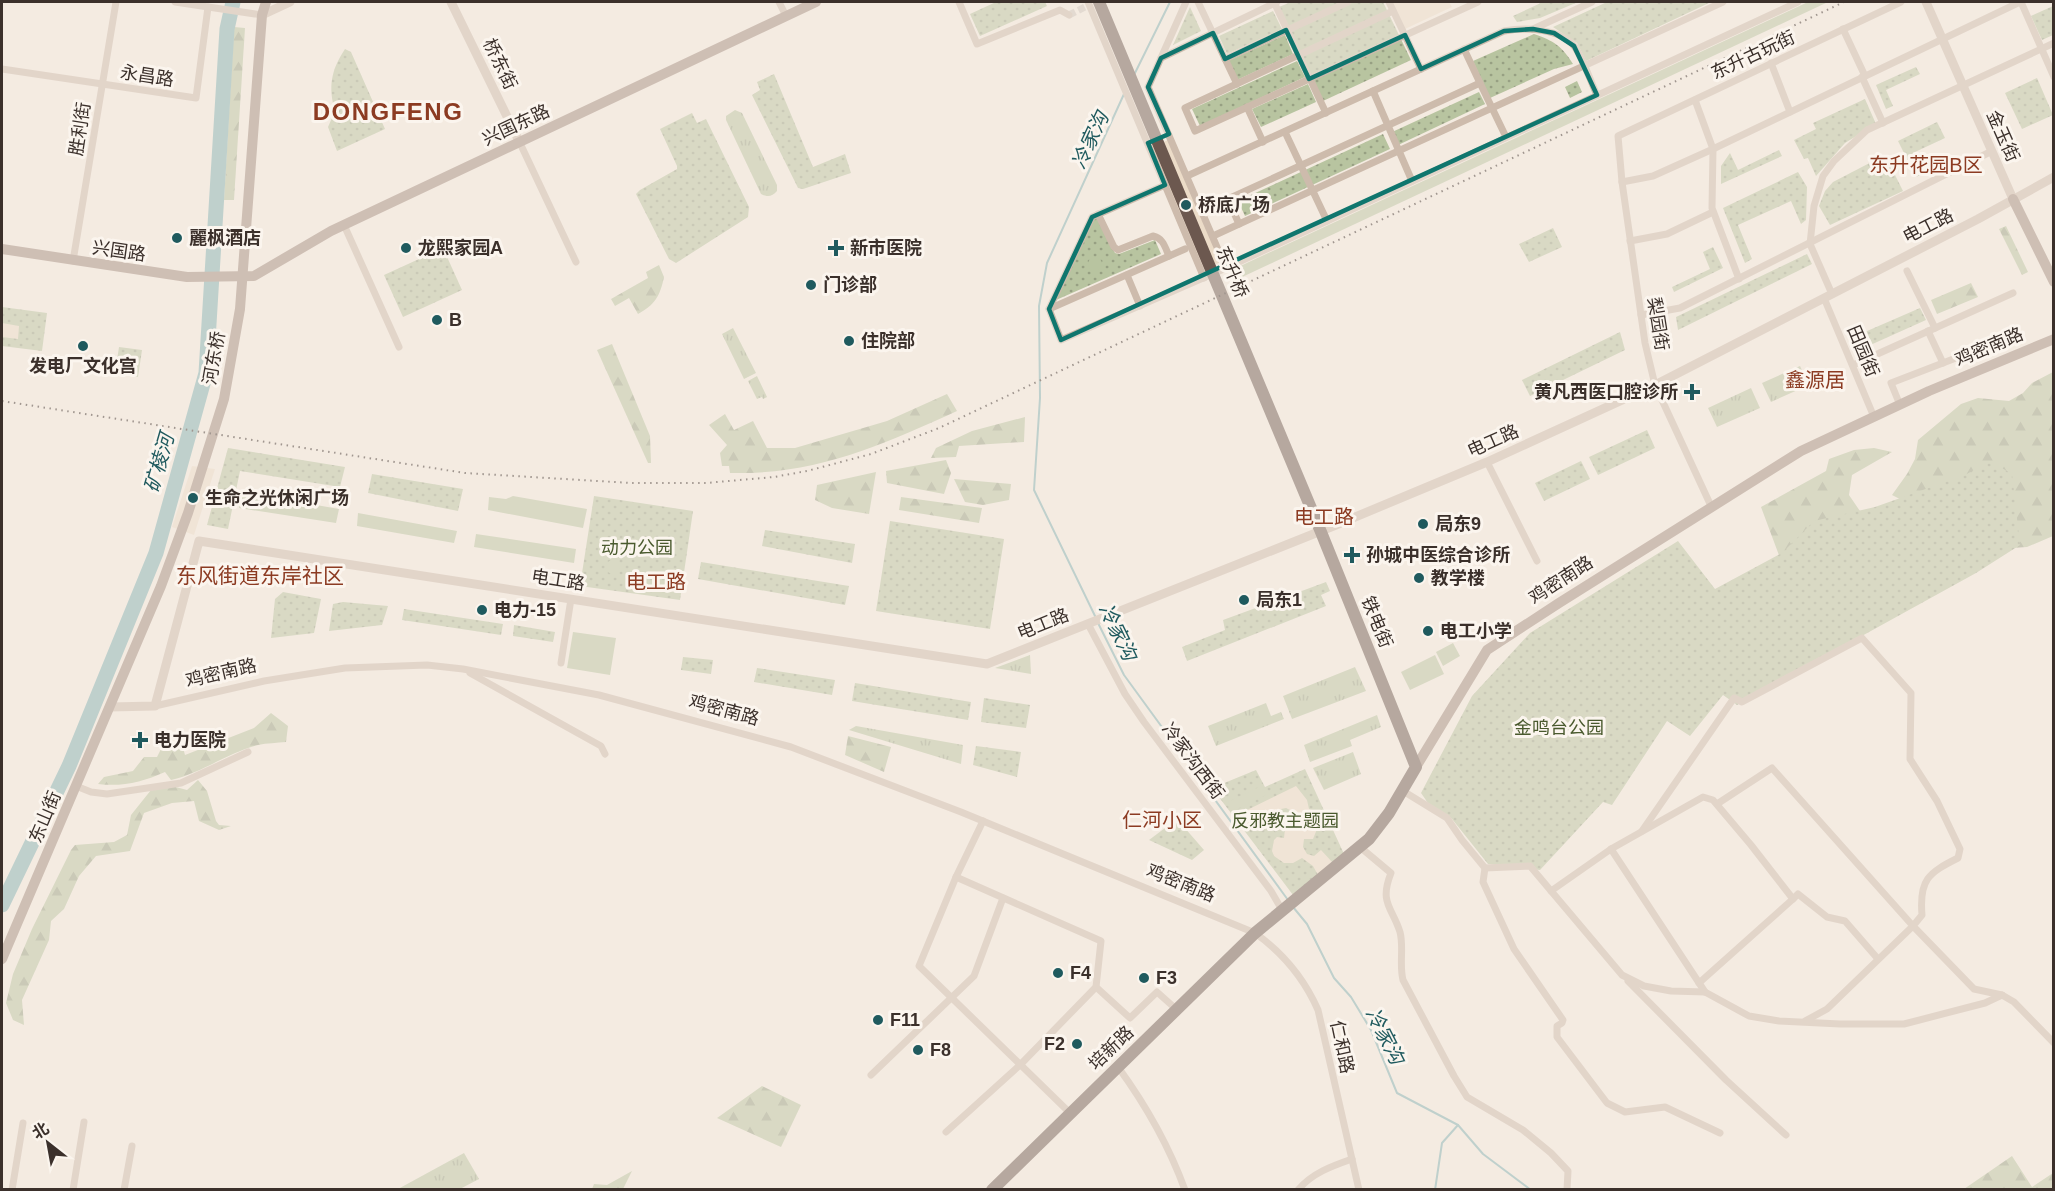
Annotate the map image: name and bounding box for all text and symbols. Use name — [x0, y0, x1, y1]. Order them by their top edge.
street label: 东升古玩街 — [1708, 27, 1798, 83]
street label: 桥东街 — [479, 35, 521, 93]
street label: 永昌路 — [119, 62, 175, 90]
district label: DONGFENG — [313, 98, 463, 125]
street label: 胜利街 — [66, 101, 94, 157]
street label: 兴国东路 — [479, 101, 553, 149]
water label: 冷家沟 — [1067, 106, 1113, 172]
street label: 金玉街 — [1983, 107, 2023, 165]
district label: 东升花园B区 — [1869, 154, 1983, 176]
place label: 桥底广场 — [1198, 195, 1270, 215]
marker: 桥底广场 — [1179, 198, 1193, 212]
street label: 电工路 — [1899, 205, 1957, 247]
place label: 麗枫酒店 — [189, 228, 261, 248]
marker: 麗枫酒店 — [170, 231, 184, 245]
street label: 兴国路 — [91, 237, 147, 265]
place label: 龙熙家园A — [418, 238, 503, 258]
place label: 新市医院 — [850, 238, 922, 258]
marker: 新市医院 — [827, 239, 845, 257]
marker: 龙熙家园A — [399, 241, 413, 255]
street label: 东升桥 — [1212, 243, 1252, 301]
place label: 门诊部 — [823, 275, 877, 295]
marker: 门诊部 — [804, 278, 818, 292]
street label: 梨园街 — [1644, 296, 1672, 352]
place label: B — [449, 310, 462, 330]
marker: B — [430, 313, 444, 327]
street label: 田园街 — [1843, 322, 1883, 380]
street label: 鸡密南路 — [1952, 324, 2026, 370]
street label: 河东桥 — [199, 330, 229, 386]
place label: 住院部 — [861, 331, 915, 351]
marker: 住院部 — [842, 334, 856, 348]
marker: 发电厂文化宫 — [76, 339, 90, 353]
place label: 发电厂文化宫 — [29, 356, 137, 376]
district label: 鑫源居 — [1785, 369, 1845, 391]
place label: 黄凡西医口腔诊所 — [1534, 382, 1678, 402]
marker: 黄凡西医口腔诊所 — [1683, 383, 1701, 401]
street label: 电工路 — [1464, 421, 1522, 461]
water label: 矿棱河 — [140, 427, 179, 495]
place label: 生命之光休闲广场 — [205, 488, 349, 508]
marker: 生命之光休闲广场 — [186, 491, 200, 505]
district label: 电工路 — [1294, 506, 1354, 528]
place label: 局东9 — [1435, 514, 1481, 534]
marker: 局东9 — [1416, 517, 1430, 531]
park label: 动力公园 — [601, 538, 673, 558]
place label: 孙城中医综合诊所 — [1366, 545, 1510, 565]
marker: 孙城中医综合诊所 — [1343, 546, 1361, 564]
street label: 鸡密南路 — [1525, 552, 1597, 608]
district label: 东风街道东岸社区 — [176, 564, 344, 587]
street label: 电工路 — [530, 566, 586, 594]
place label: 教学楼 — [1431, 568, 1485, 588]
district label: 电工路 — [626, 571, 686, 593]
marker: 教学楼 — [1412, 571, 1426, 585]
place label: 局东1 — [1256, 590, 1302, 610]
marker: 局东1 — [1237, 593, 1251, 607]
street label: 铁电街 — [1358, 593, 1396, 651]
place label: 电力-15 — [494, 600, 556, 620]
water label: 冷家沟 — [1095, 600, 1142, 666]
marker: 电力-15 — [475, 603, 489, 617]
street label: 电工路 — [1014, 605, 1072, 643]
place label: 电工小学 — [1440, 621, 1512, 641]
marker: 电工小学 — [1421, 624, 1435, 638]
street label: 鸡密南路 — [184, 655, 258, 691]
street label: 鸡密南路 — [687, 691, 761, 729]
park label: 金鸣台公园 — [1514, 718, 1604, 738]
street label: 冷家沟西街 — [1158, 719, 1228, 803]
place label: 电力医院 — [154, 730, 226, 750]
marker: 电力医院 — [131, 731, 149, 749]
street label: 东山街 — [25, 788, 65, 846]
district label: 仁河小区 — [1122, 809, 1202, 831]
park label: 反邪教主题园 — [1231, 811, 1339, 831]
street label: 鸡密南路 — [1144, 860, 1218, 906]
place label: F4 — [1070, 963, 1091, 983]
marker: F4 — [1051, 966, 1065, 980]
place label: F3 — [1156, 968, 1177, 988]
marker: F3 — [1137, 971, 1151, 985]
water label: 冷家沟 — [1362, 1004, 1409, 1070]
place label: F11 — [890, 1010, 920, 1030]
marker: F11 — [871, 1013, 885, 1027]
street label: 仁和路 — [1327, 1019, 1357, 1075]
street label: 培新路 — [1085, 1022, 1137, 1074]
place label: F2 — [1044, 1034, 1065, 1054]
marker: F2 — [1070, 1037, 1084, 1051]
place label: F8 — [930, 1040, 951, 1060]
marker: F8 — [911, 1043, 925, 1057]
north arrow — [18, 1113, 78, 1173]
text: 北 — [29, 1119, 52, 1142]

